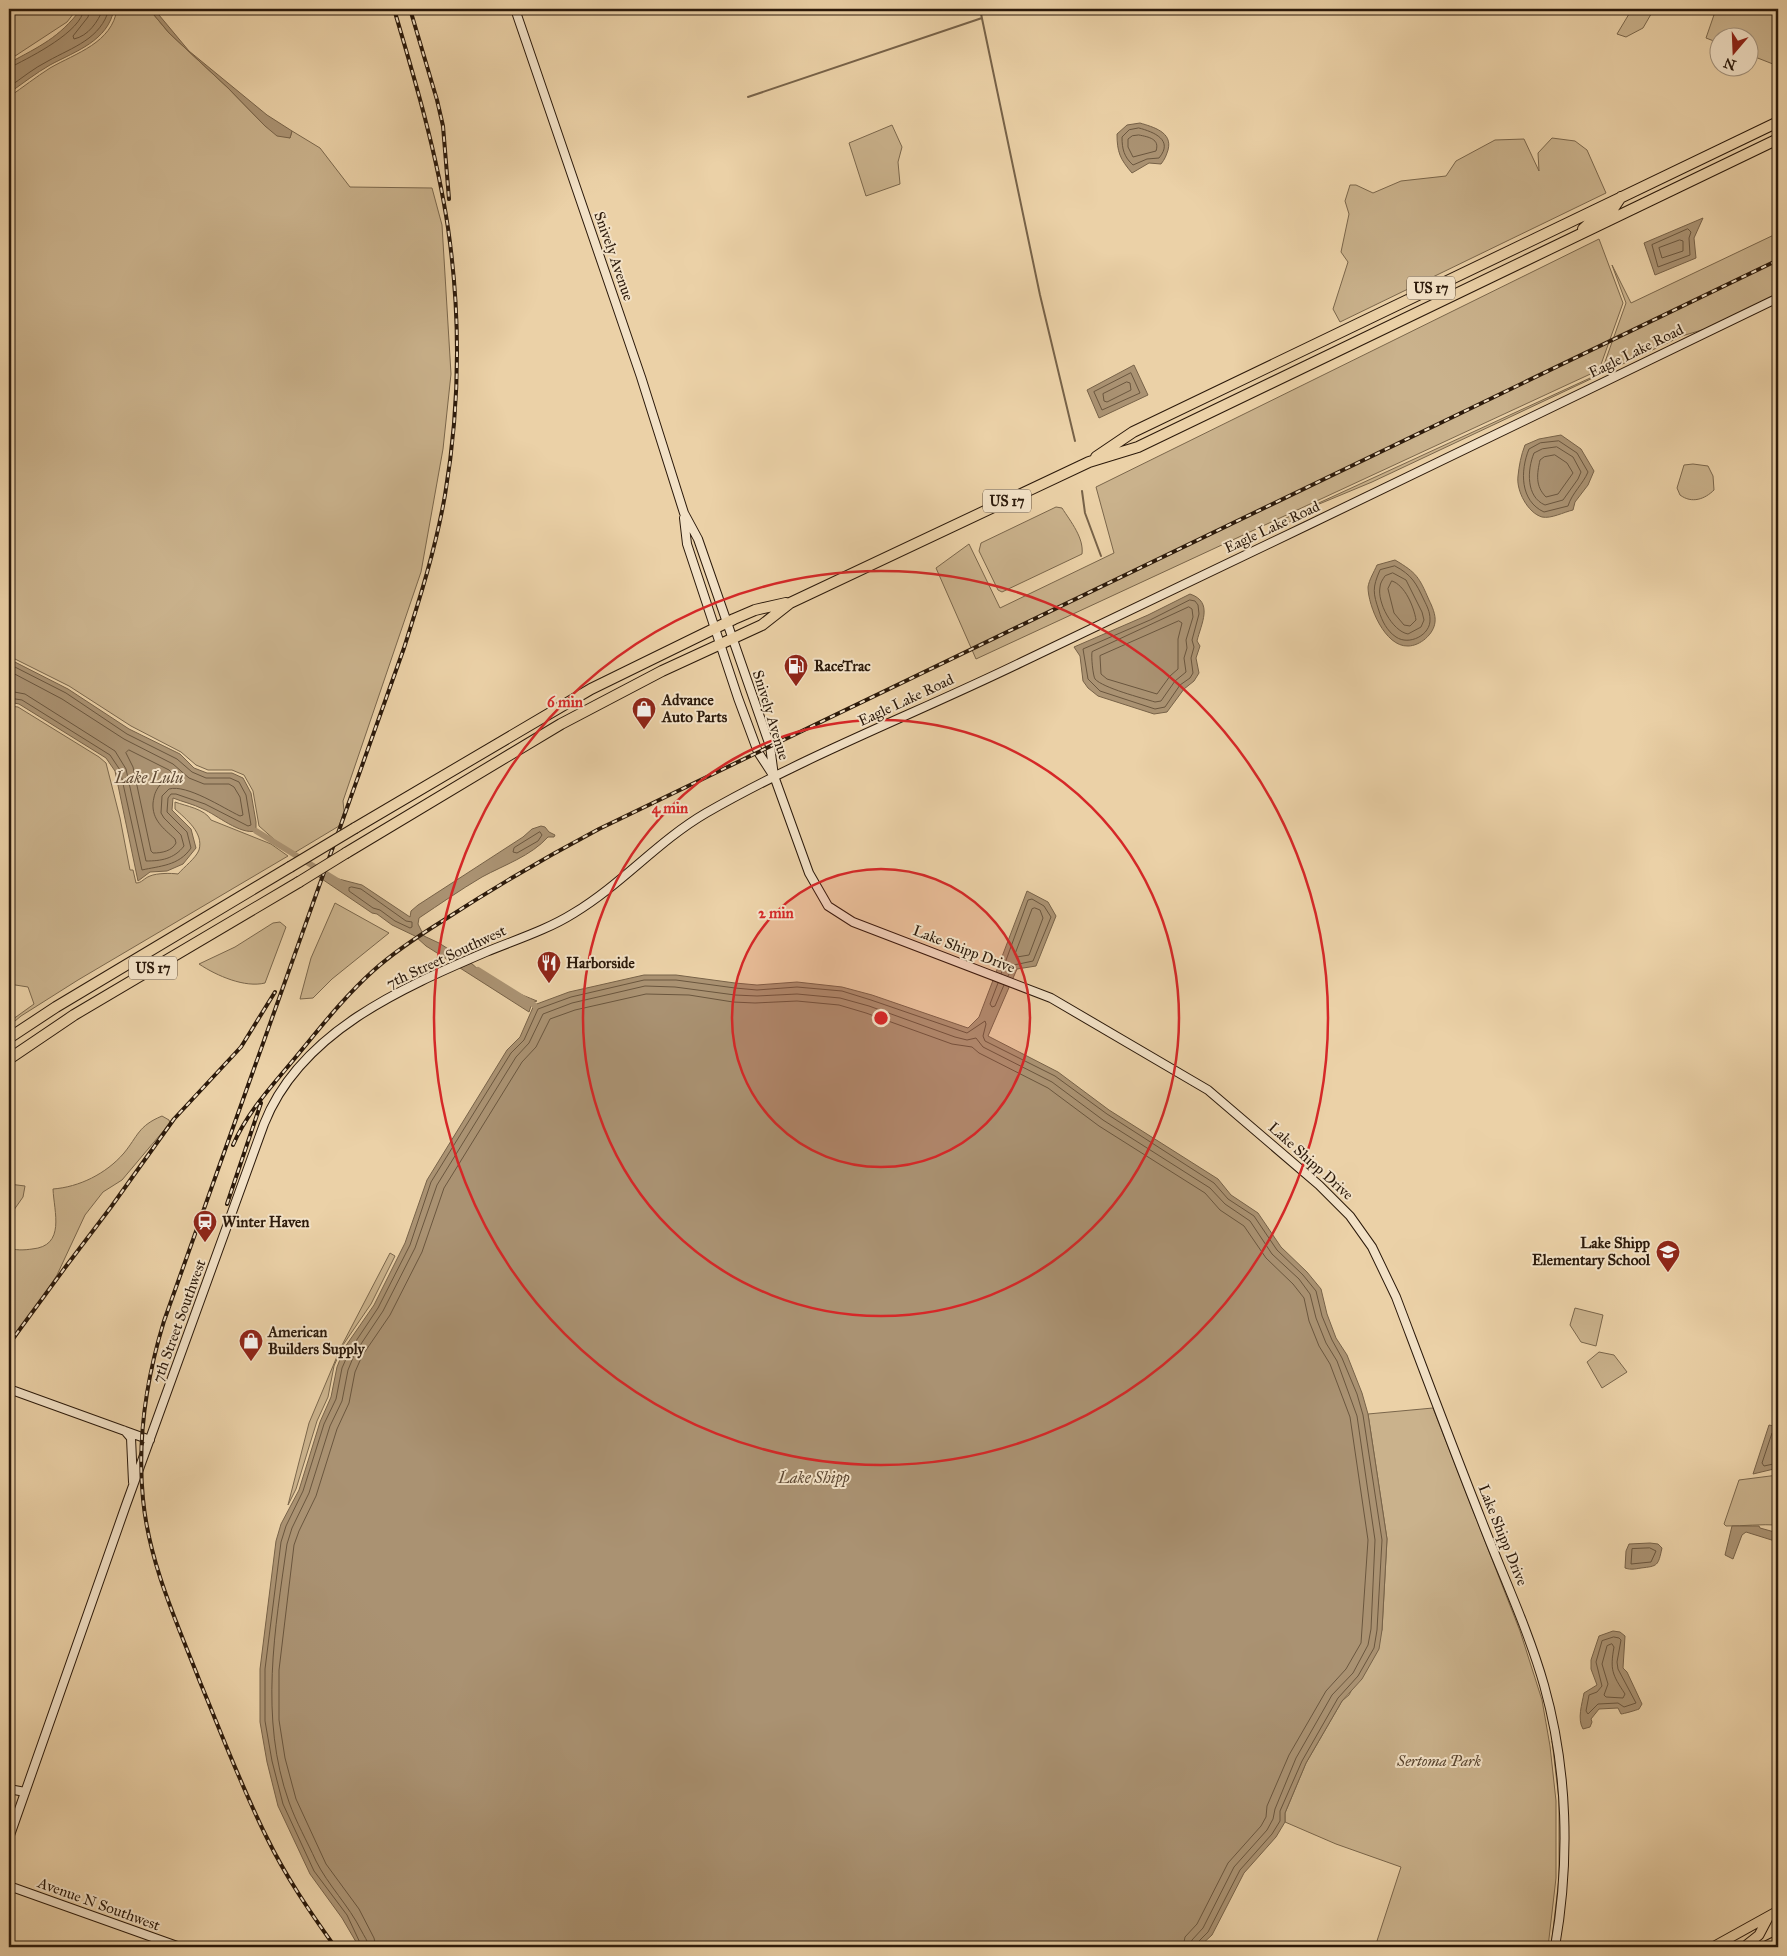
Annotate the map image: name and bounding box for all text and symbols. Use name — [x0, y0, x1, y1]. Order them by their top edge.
north arrow — [1710, 28, 1760, 78]
text: N — [1721, 54, 1738, 74]
street label: Snively Avenue — [590, 209, 638, 303]
road number: US 17 — [1407, 276, 1455, 300]
street label: Eagle Lake Road — [1586, 320, 1687, 382]
road number: US 17 — [983, 490, 1031, 512]
street label: Eagle Lake Road — [1221, 497, 1323, 557]
fuel station icon: RaceTrac — [783, 653, 809, 687]
place label: RaceTrac — [814, 657, 871, 675]
street label: Snively Avenue — [749, 668, 793, 762]
street label: Eagle Lake Road — [855, 670, 957, 730]
place label: Advance Auto Parts — [661, 691, 728, 726]
text: 6 min — [547, 693, 584, 711]
shop icon: Advance Auto Parts — [631, 696, 657, 730]
water label: Lake Lulu — [114, 768, 183, 787]
text: 4 min — [652, 799, 689, 818]
text: 2 min — [758, 904, 795, 922]
street label: 7th Street Southwest — [383, 921, 509, 993]
street label: Lake Shipp Drive — [910, 921, 1018, 977]
restaurant icon: Harborside — [536, 950, 562, 984]
place label: Harborside — [566, 954, 636, 972]
road number: US 17 — [129, 956, 177, 980]
centre of rings — [872, 1009, 890, 1027]
street label: Lake Shipp Drive — [1265, 1118, 1357, 1204]
station icon: Winter Haven — [192, 1209, 218, 1243]
place label: Winter Haven — [222, 1213, 310, 1231]
place label: Lake Shipp Elementary School — [1532, 1234, 1651, 1270]
school or university icon: Lake Shipp Elementary School — [1655, 1239, 1681, 1273]
street label: 7th Street Southwest — [148, 1256, 210, 1385]
place label: American Builders Supply — [267, 1323, 366, 1359]
shop icon: American Builders Supply — [238, 1328, 264, 1362]
water label: Lake Shipp — [777, 1468, 850, 1488]
street label: Lake Shipp Drive — [1474, 1482, 1532, 1588]
park label: Sertoma Park — [1396, 1752, 1481, 1770]
street label: Avenue N Southwest — [34, 1873, 163, 1935]

